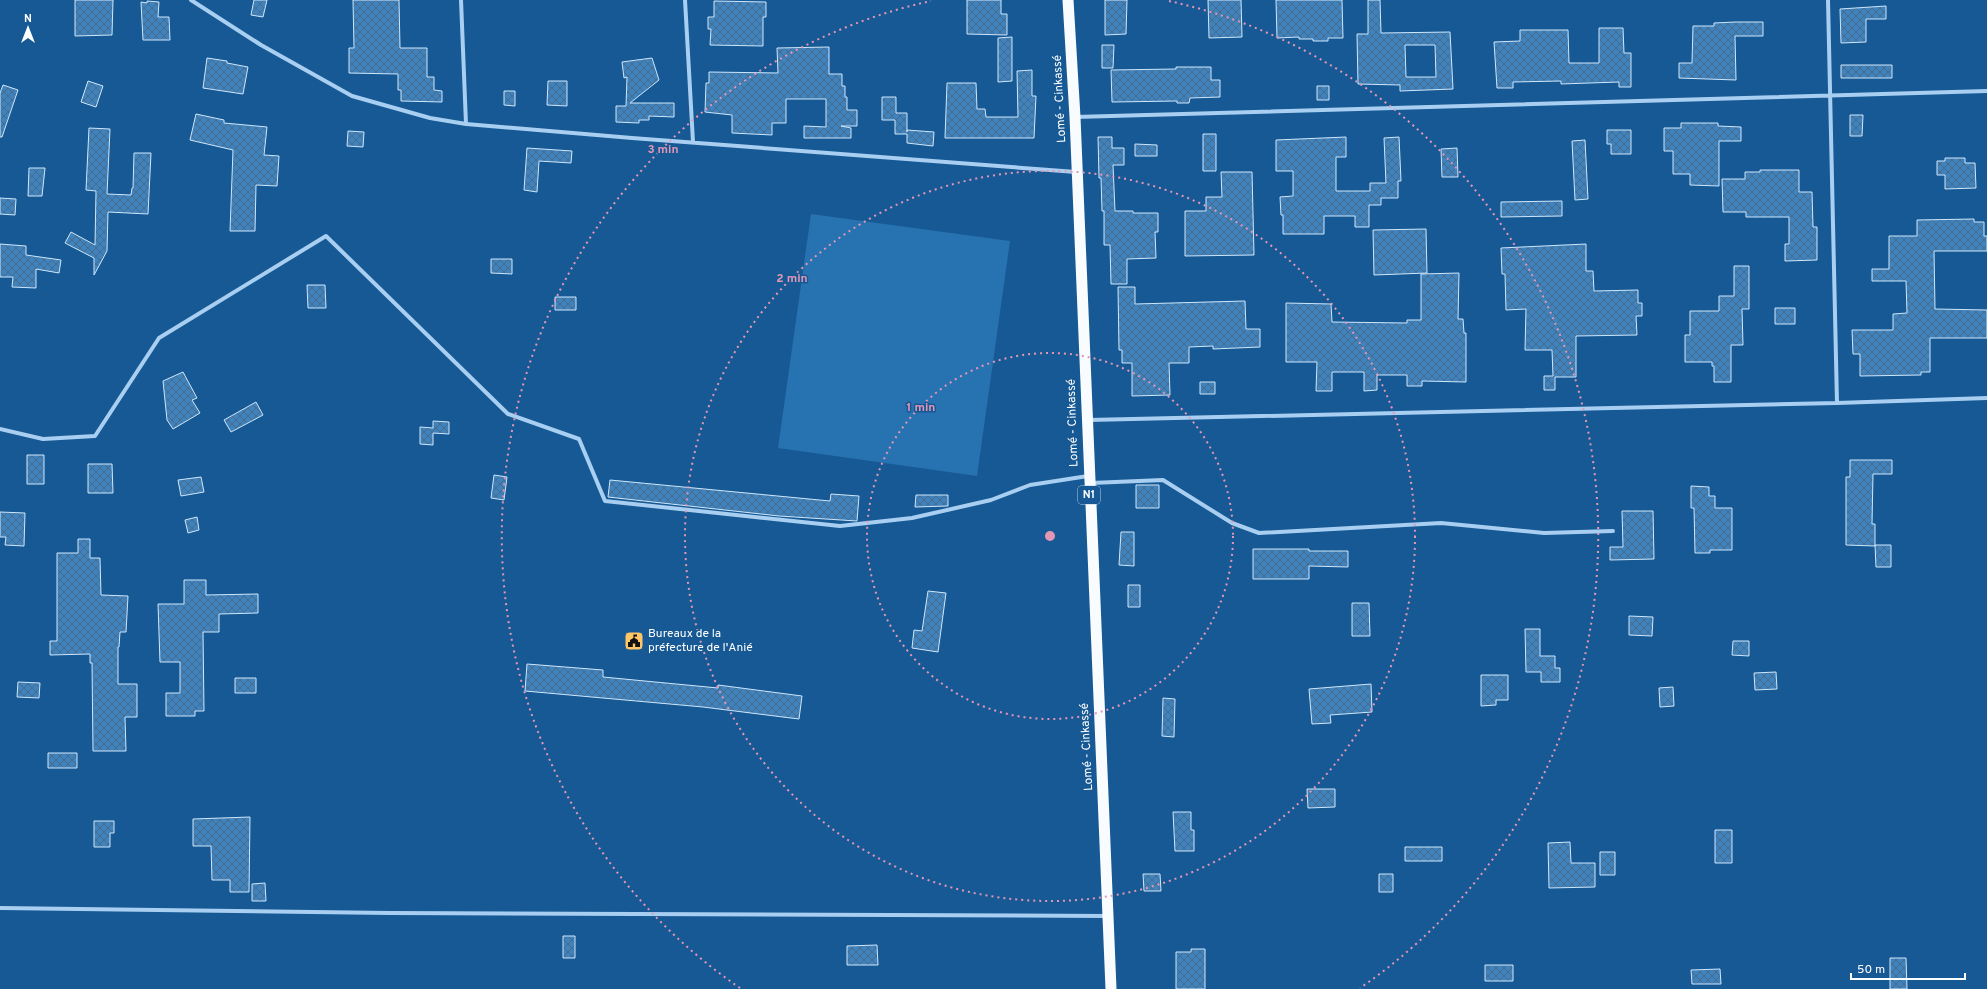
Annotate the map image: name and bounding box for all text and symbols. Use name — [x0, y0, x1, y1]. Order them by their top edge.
north arrow — [8, 8, 48, 48]
text: N — [24, 12, 32, 26]
street label: Lomé - Cinkassé — [1050, 55, 1070, 143]
text: 3 min — [647, 142, 679, 158]
text: 2 min — [776, 271, 808, 287]
street label: Lomé - Cinkassé — [1063, 379, 1083, 467]
text: 1 min — [907, 400, 935, 416]
road number: N1 — [1078, 486, 1100, 504]
centre of rings — [1043, 529, 1057, 543]
place label: Bureaux de la préfecture de l'Anié — [648, 626, 753, 656]
public building icon: Bureaux de la préfecture de l'Anié — [623, 630, 645, 652]
street label: Lomé - Cinkassé — [1077, 703, 1097, 791]
scale bar — [1851, 955, 1965, 981]
text: 50 m — [1857, 962, 1885, 978]

